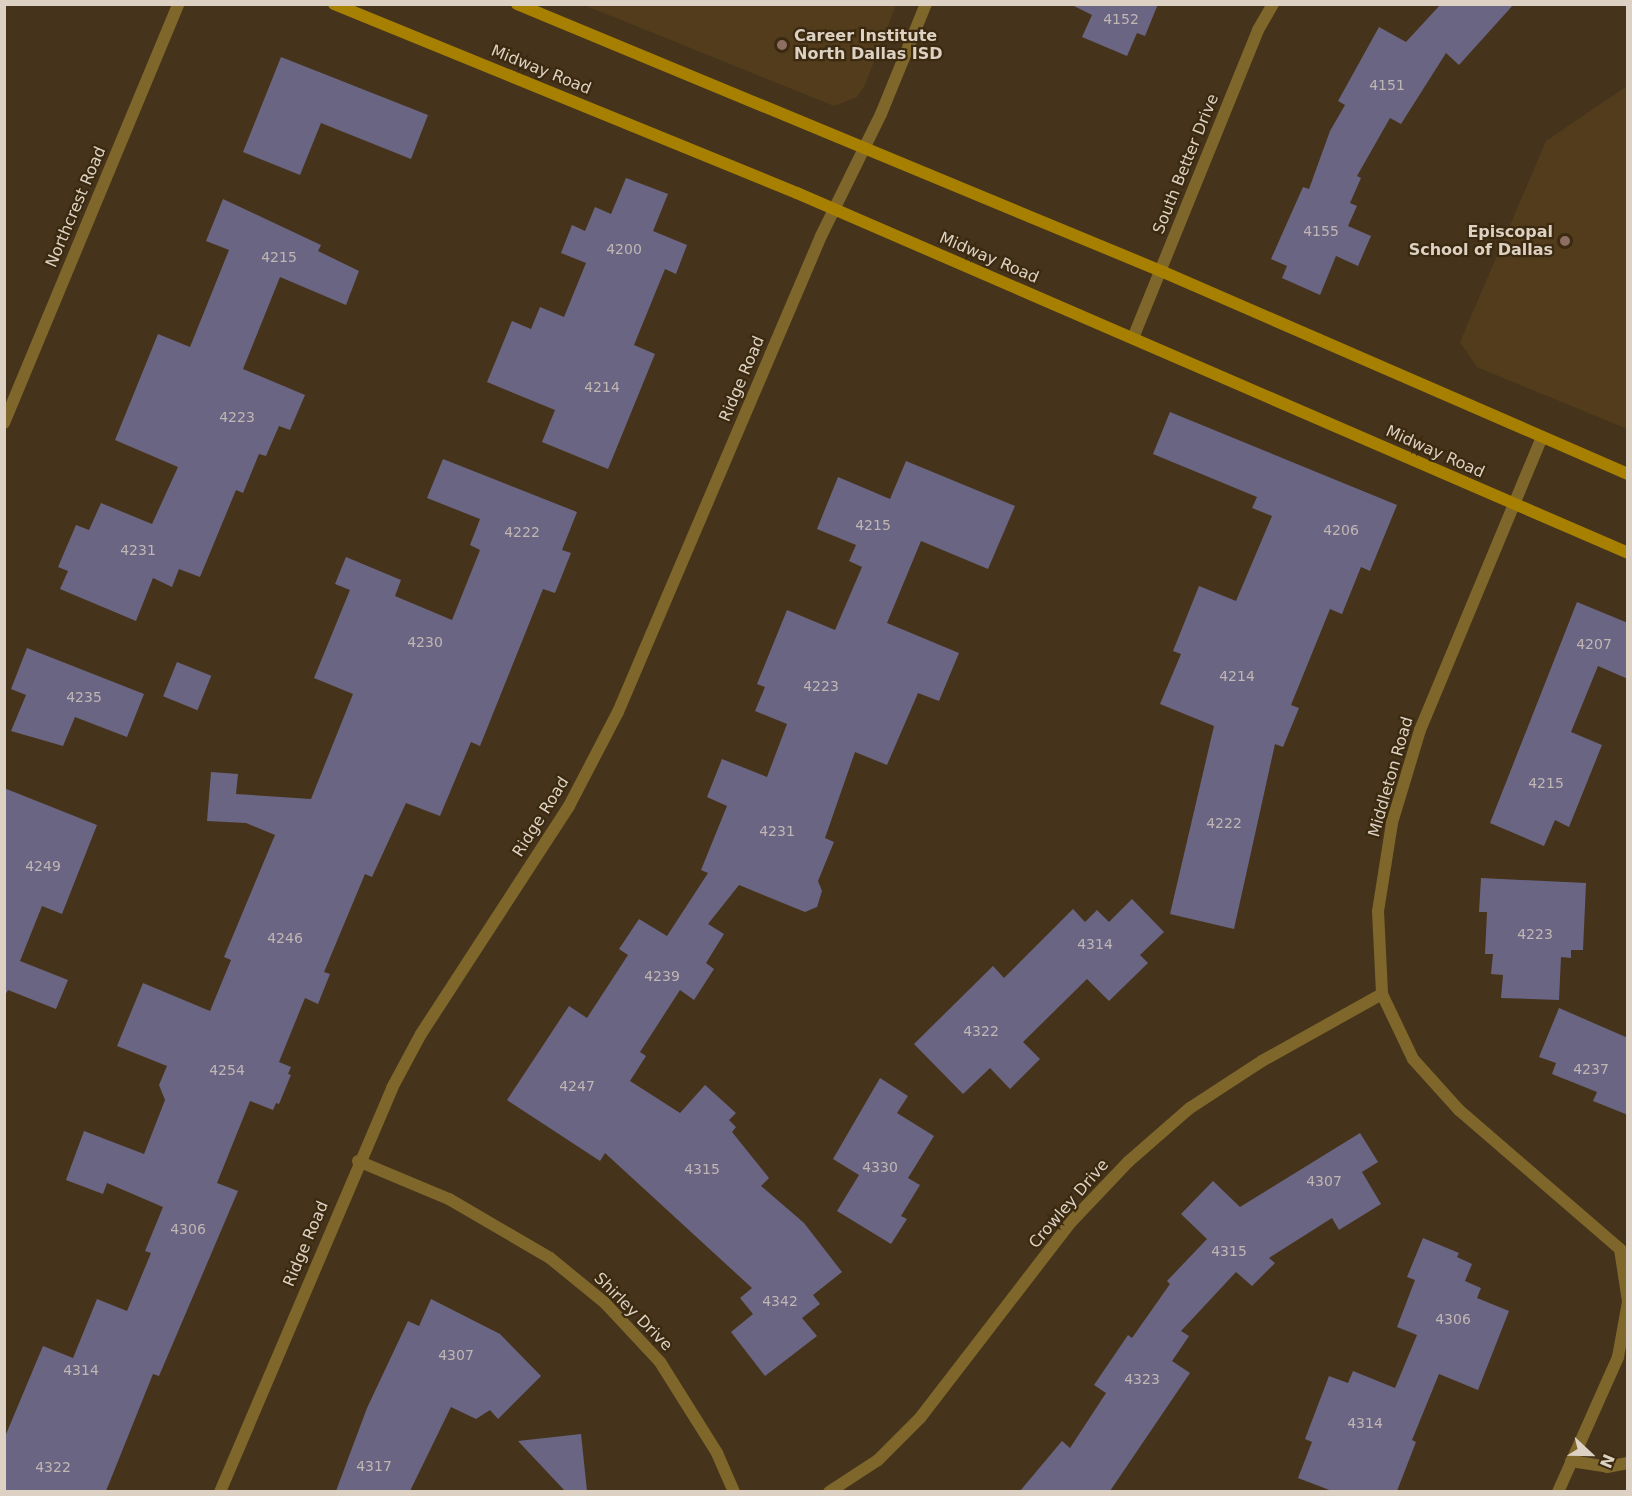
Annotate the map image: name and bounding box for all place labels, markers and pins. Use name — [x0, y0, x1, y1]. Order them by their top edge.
place label: Career Institute North Dallas ISD — [794, 26, 943, 64]
marker: Career Institute North Dallas ISD — [775, 38, 789, 52]
place label: Episcopal School of Dallas — [1409, 222, 1553, 260]
marker: Episcopal School of Dallas — [1558, 234, 1572, 248]

